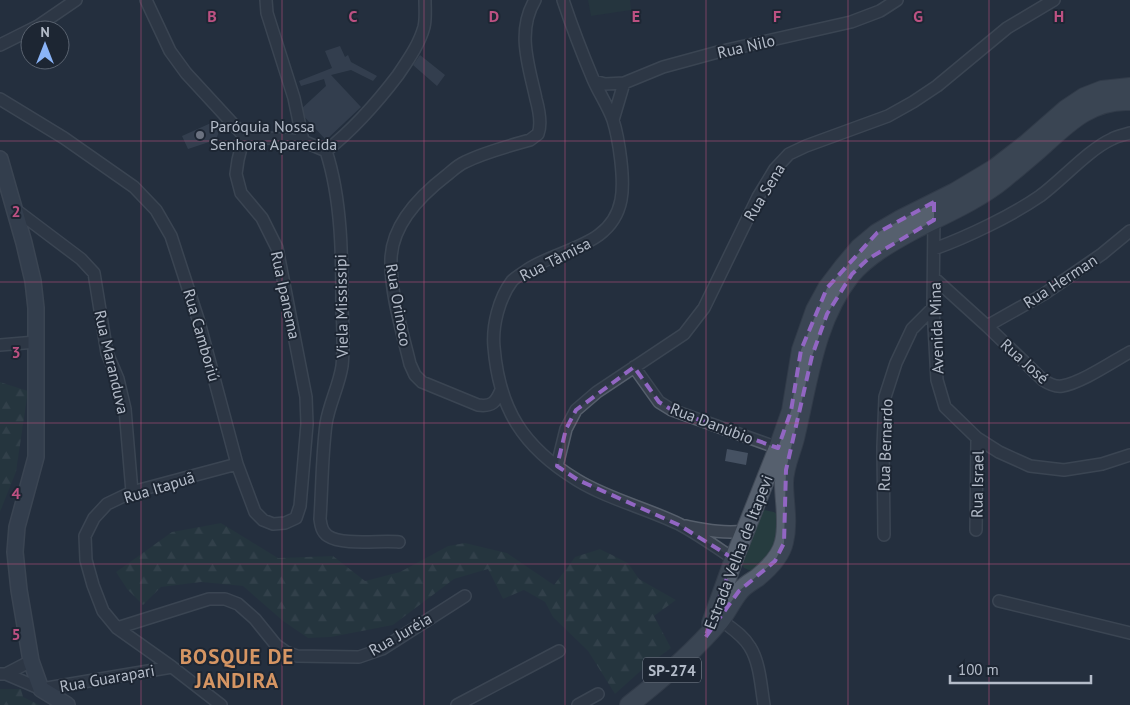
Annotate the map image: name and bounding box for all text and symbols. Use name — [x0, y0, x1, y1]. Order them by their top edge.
text: B — [207, 6, 217, 26]
text: C — [349, 6, 358, 26]
text: D — [489, 6, 499, 26]
text: E — [632, 6, 640, 26]
text: F — [773, 6, 781, 26]
text: G — [913, 6, 923, 26]
text: H — [1054, 6, 1064, 26]
north arrow — [20, 20, 70, 70]
text: N — [40, 23, 50, 41]
street label: Rua Nilo — [715, 30, 777, 62]
place label: Paróquia Nossa Senhora Aparecida — [210, 116, 337, 154]
marker: Paróquia Nossa Senhora Aparecida — [194, 129, 206, 141]
street label: Rua Sena — [739, 160, 789, 224]
text: 2 — [11, 201, 21, 221]
street label: Rua Tâmisa — [516, 233, 594, 285]
street label: Rua Ipanema — [267, 249, 305, 341]
street label: Rua Herman — [1019, 250, 1101, 312]
street label: Viela Mississipi — [330, 254, 352, 359]
street label: Rua Orinoco — [382, 262, 416, 348]
street label: Avenida Mina — [924, 282, 948, 374]
street label: Rua Camboriú — [179, 286, 225, 384]
street label: Rua Maranduva — [90, 308, 134, 416]
street label: Rua José — [997, 334, 1053, 388]
text: 3 — [11, 342, 21, 362]
street label: Rua Danúbio — [668, 398, 756, 448]
street label: Rua Bernardo — [873, 398, 897, 492]
street label: Rua Israel — [966, 450, 988, 518]
street label: Rua Itapuã — [121, 467, 197, 507]
street label: Estrada Velha de Itapevi — [699, 472, 777, 632]
text: 4 — [11, 483, 21, 503]
street label: Rua Juréia — [365, 608, 435, 660]
text: 5 — [11, 624, 21, 644]
district label: BOSQUE DE JANDIRA — [180, 643, 294, 694]
scale bar — [950, 652, 1091, 684]
road number: SP-274 — [643, 658, 701, 682]
street label: Rua Guarapari — [58, 660, 156, 696]
text: 100 m — [958, 660, 999, 679]

